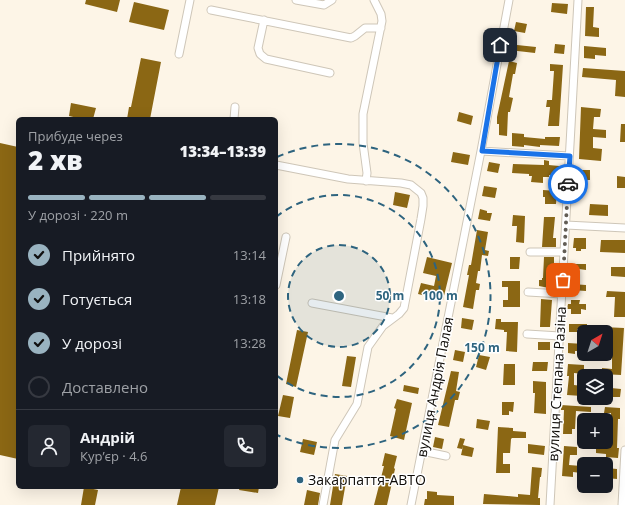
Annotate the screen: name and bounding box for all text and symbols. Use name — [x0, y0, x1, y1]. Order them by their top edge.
pin — [483, 28, 517, 62]
icon: home — [489, 34, 511, 56]
text: Прибуде через — [28, 127, 123, 145]
text: 13:34–13:39 — [180, 141, 266, 161]
text: 2 хв — [28, 142, 83, 178]
courier — [548, 164, 588, 204]
icon: car — [557, 173, 579, 195]
text: У дорозі · 220 m — [28, 206, 128, 224]
icon: check — [28, 244, 50, 266]
text: Прийнято — [62, 245, 135, 265]
text: 13:14 — [233, 246, 266, 264]
pin — [546, 263, 580, 297]
icon: bag — [552, 269, 574, 291]
text: 50 m — [376, 287, 404, 304]
text: 100 m — [422, 287, 458, 304]
icon: check — [28, 288, 50, 310]
text: Готується — [62, 289, 132, 309]
centre of rings — [332, 289, 346, 303]
text: 13:18 — [233, 290, 266, 308]
street label: вулиця Степана Разіна — [543, 306, 570, 462]
street label: вулиця Андрія Палая — [412, 315, 457, 459]
north arrow — [577, 325, 613, 361]
map controls — [577, 325, 613, 493]
icon: check — [28, 332, 50, 354]
text: У дорозі — [62, 333, 122, 353]
text: 13:28 — [233, 334, 266, 352]
text: 150 m — [464, 339, 500, 356]
button: layers — [577, 369, 613, 405]
text: Доставлено — [62, 377, 148, 397]
button: + — [577, 413, 613, 449]
button: person — [28, 425, 70, 467]
button: phone — [224, 425, 266, 467]
text: Андрій — [80, 427, 135, 447]
text: Кур’єр · 4.6 — [80, 447, 147, 465]
button: − — [577, 457, 613, 493]
place label: Закарпаття-АВТО — [308, 470, 426, 489]
marker: Закарпаття-АВТО — [295, 475, 305, 485]

